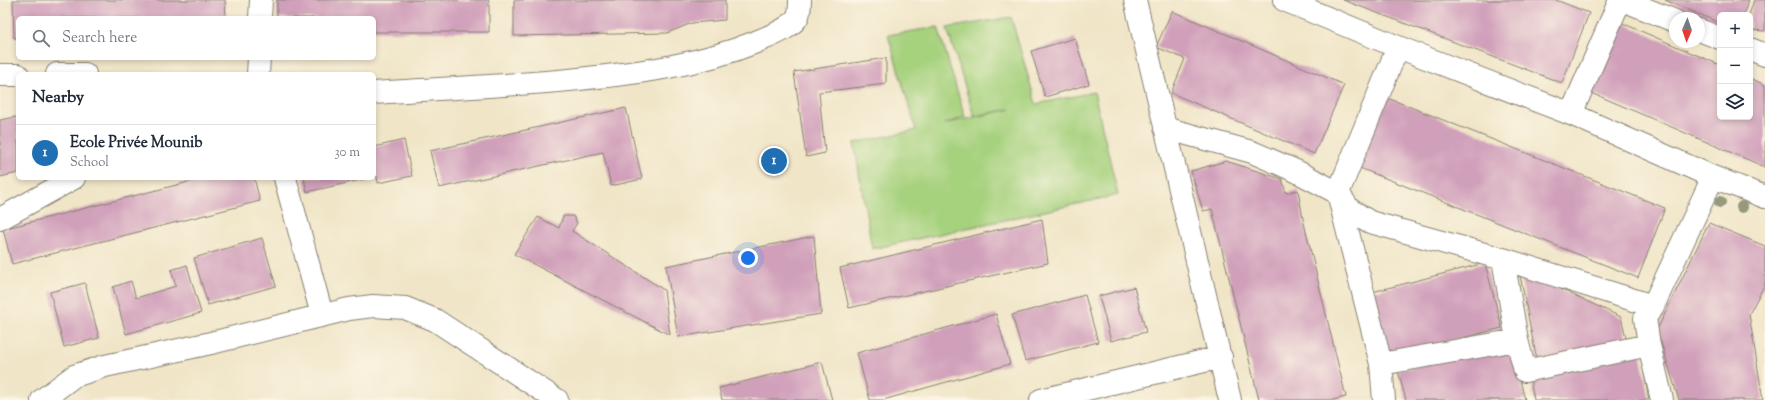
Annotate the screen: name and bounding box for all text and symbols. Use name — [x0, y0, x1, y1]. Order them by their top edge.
north arrow — [1669, 12, 1705, 48]
map controls — [1717, 12, 1753, 120]
button: + — [1717, 12, 1753, 48]
search box — [16, 16, 376, 60]
icon: search — [30, 27, 52, 49]
text: Search here — [62, 28, 137, 49]
button: − — [1717, 48, 1753, 84]
button: layers — [1717, 84, 1753, 120]
text: Nearby — [32, 86, 84, 110]
text: Ecole Privée Mounib — [70, 133, 202, 154]
text: 1 — [43, 144, 47, 162]
text: 30 m — [334, 144, 360, 162]
pin: 1 — [761, 146, 787, 176]
text: School — [70, 154, 109, 172]
your location — [738, 248, 758, 268]

